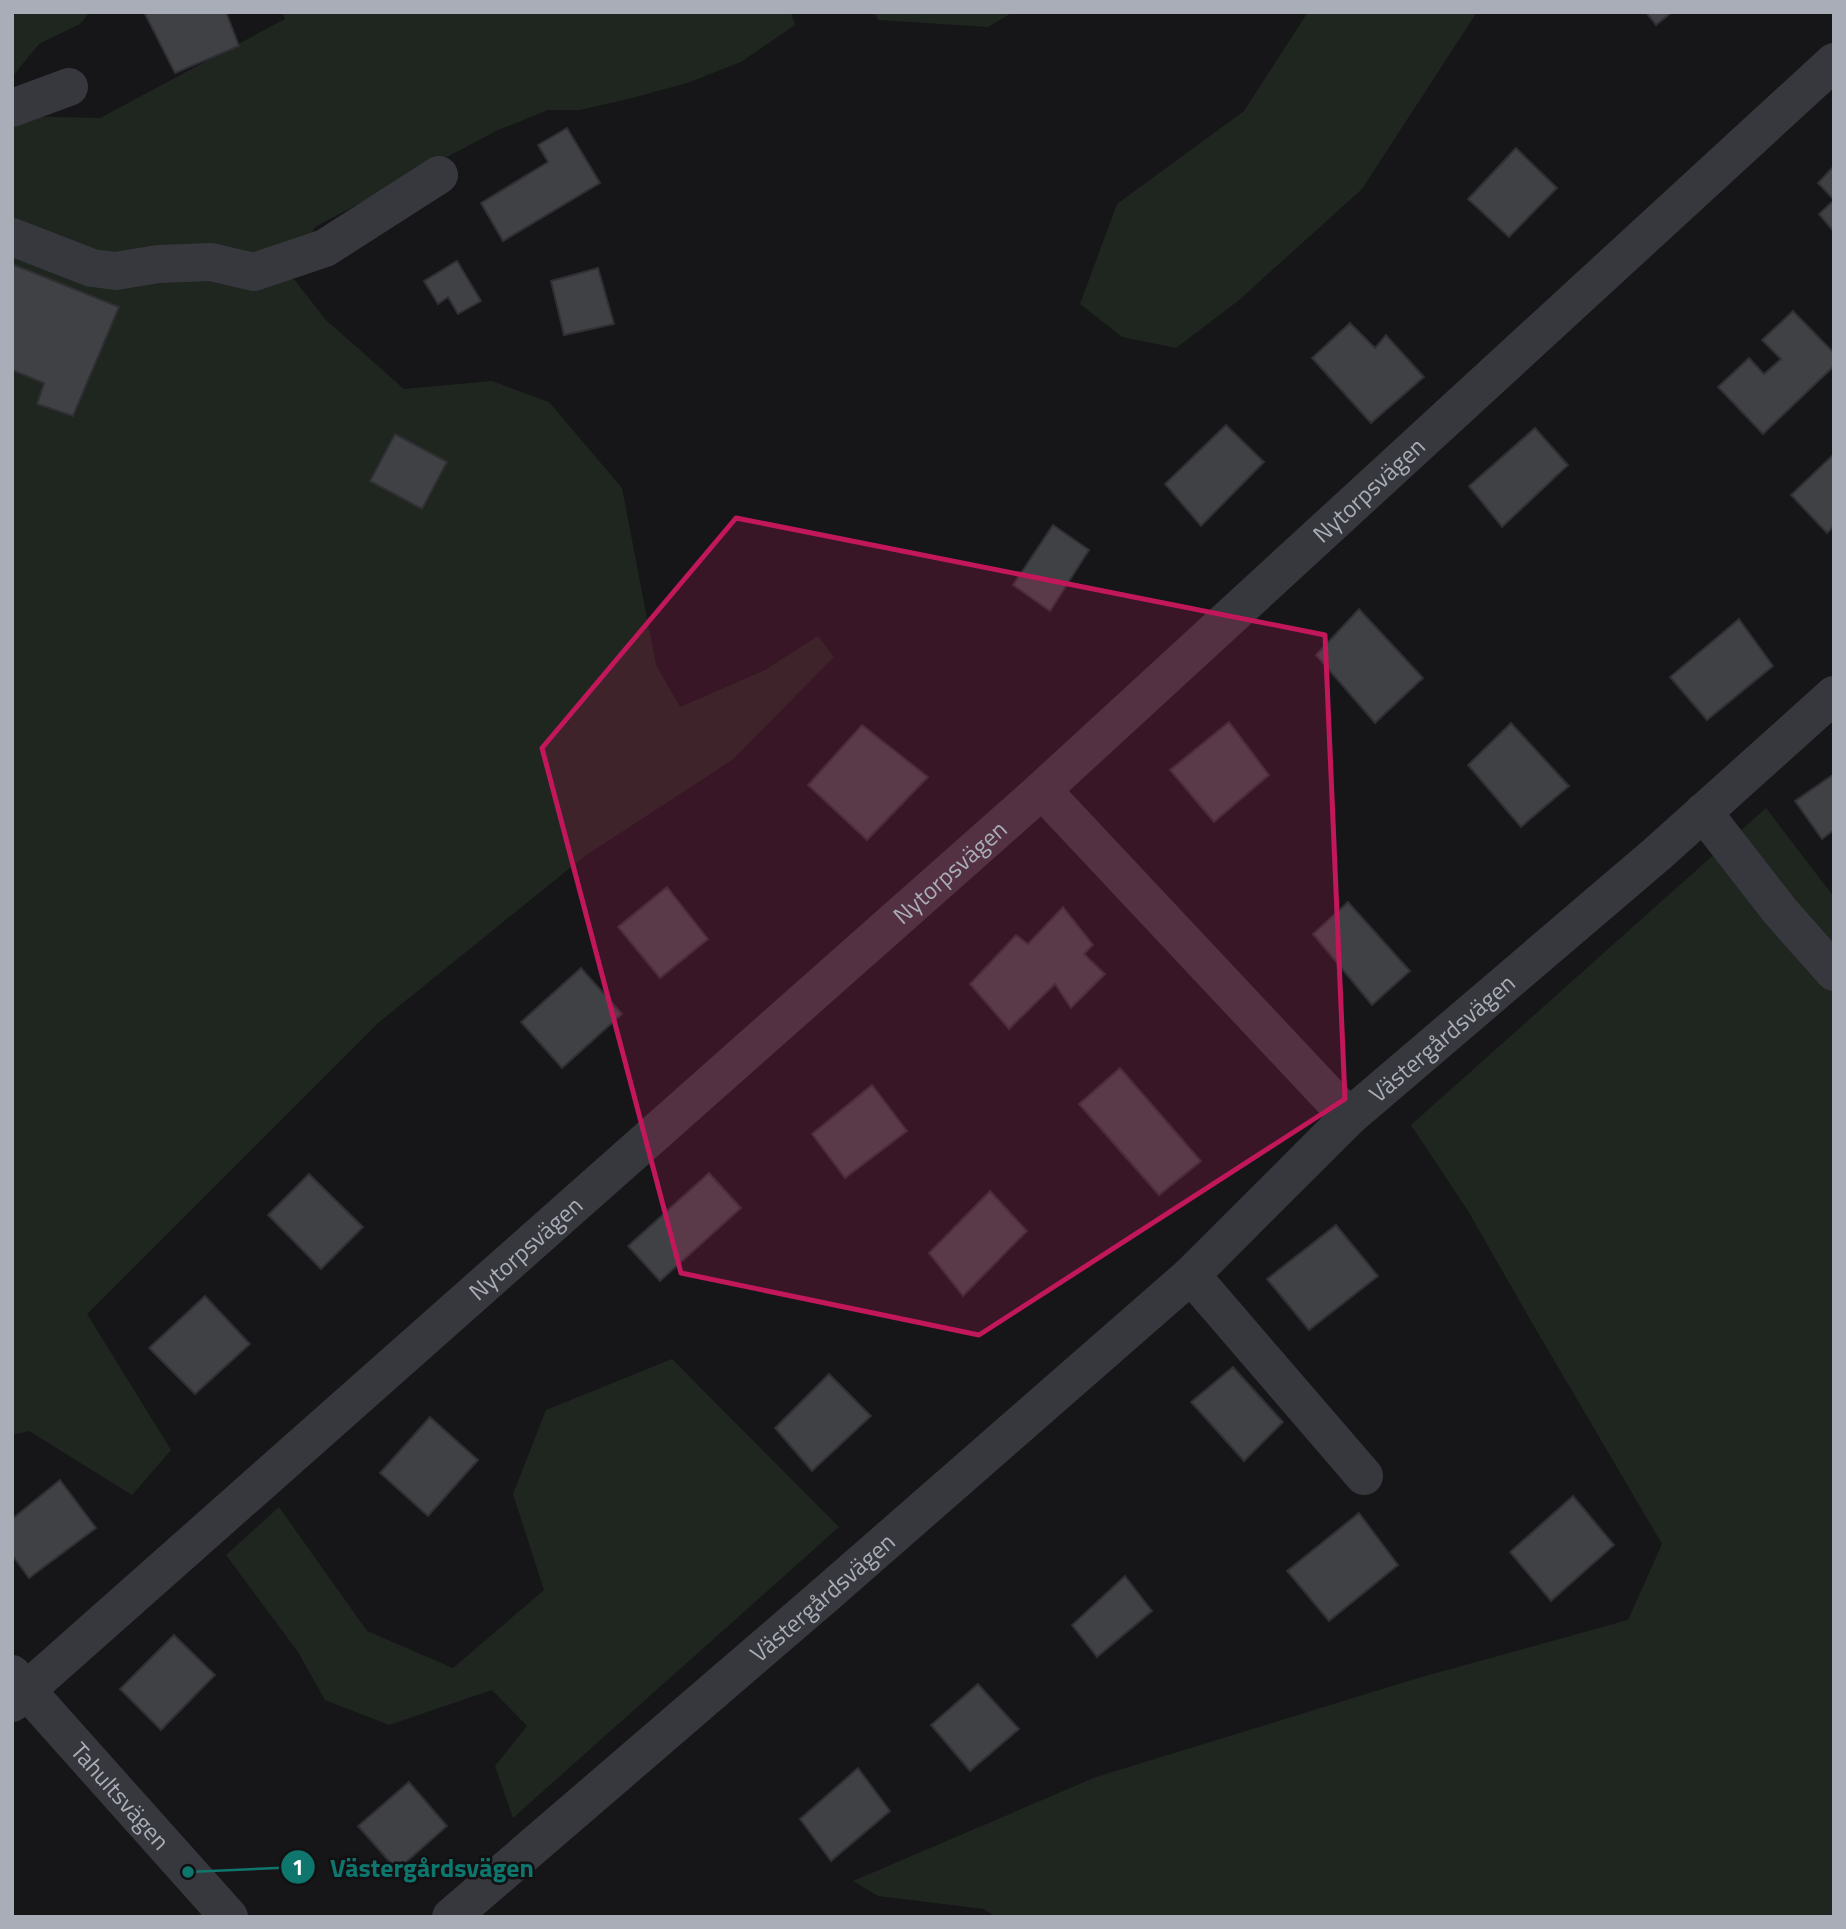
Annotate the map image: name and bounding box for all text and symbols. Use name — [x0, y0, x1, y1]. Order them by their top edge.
street label: Nytorpsvägen — [1304, 429, 1433, 551]
street label: Nytorpsvägen — [885, 811, 1015, 932]
street label: Västergårdsvägen — [1361, 965, 1523, 1111]
street label: Nytorpsvägen — [460, 1188, 590, 1308]
street label: Västergårdsvägen — [742, 1524, 903, 1670]
street label: Tahultsvägen — [63, 1734, 179, 1858]
callout: Västergårdsvägen — [281, 1844, 548, 1891]
text: Västergårdsvägen — [330, 1848, 534, 1887]
text: 1 — [292, 1851, 304, 1883]

